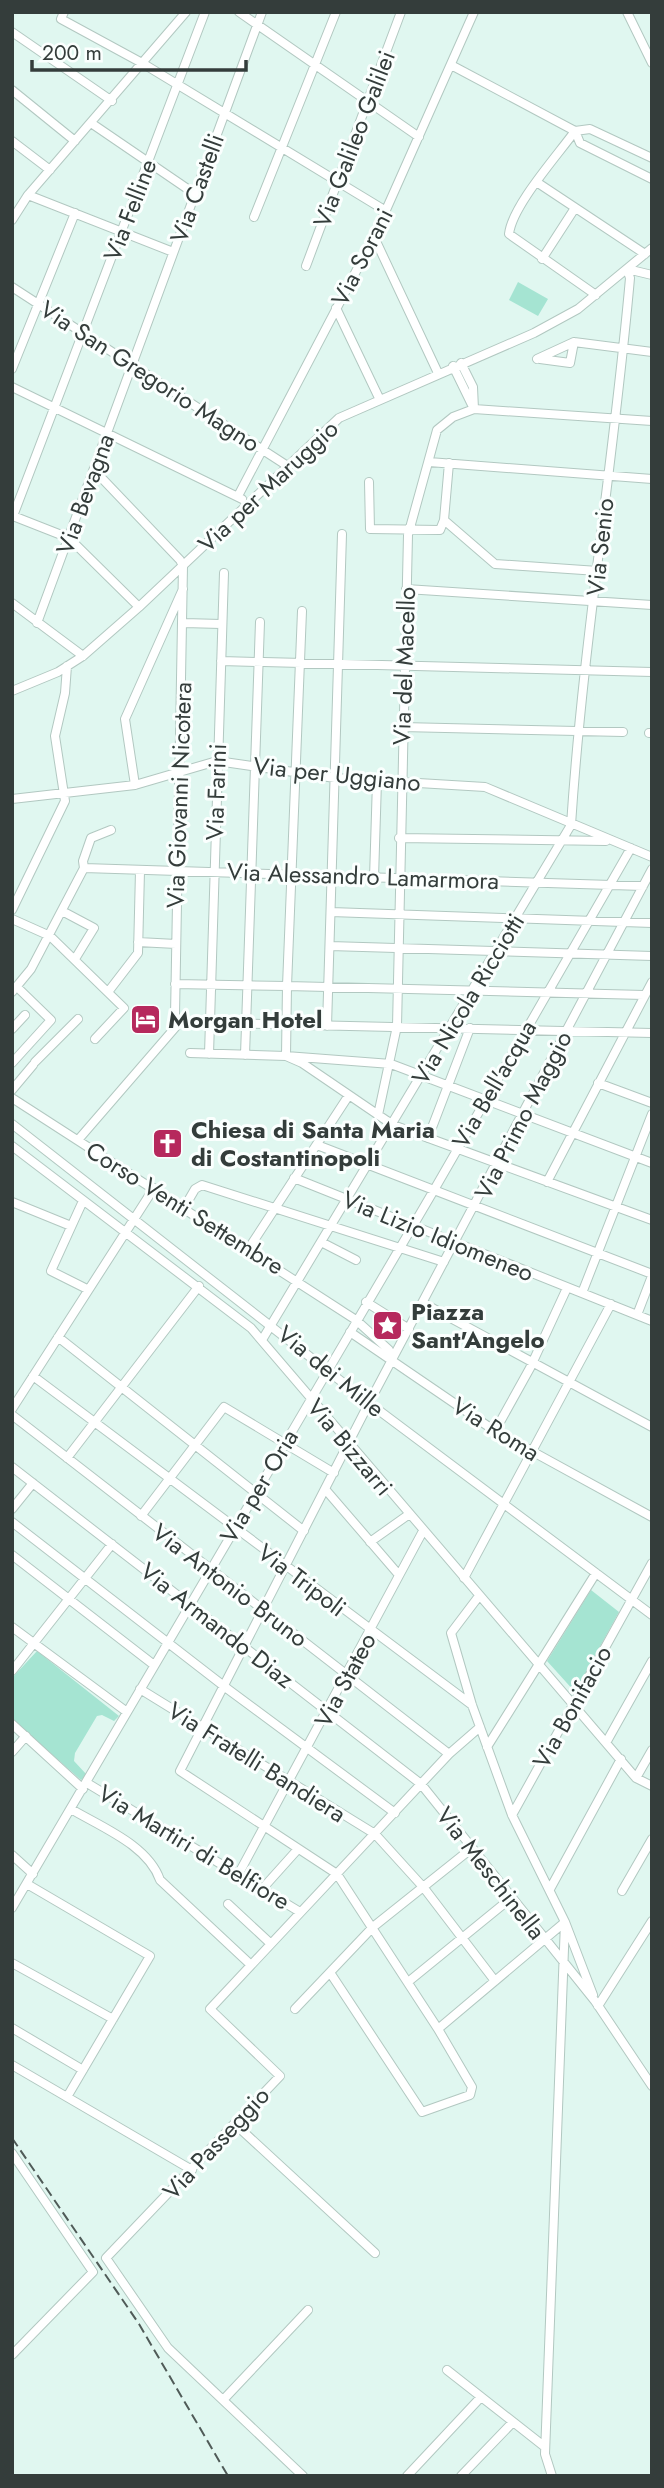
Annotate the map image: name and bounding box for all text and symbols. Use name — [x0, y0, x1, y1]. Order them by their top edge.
scale bar — [32, 28, 245, 72]
text: 200 m — [42, 38, 102, 68]
street label: Via Galileo Galilei — [304, 45, 404, 233]
street label: Via Castelli — [161, 129, 233, 247]
street label: Via Felline — [95, 154, 165, 266]
street label: Via Sorani — [322, 202, 402, 312]
street label: Via San Gregorio Magno — [33, 292, 267, 460]
street label: Via per Maruggio — [190, 412, 346, 560]
street label: Via Bevagna — [47, 429, 123, 559]
street label: Via Senio — [577, 496, 623, 598]
street label: Via del Macello — [384, 586, 424, 746]
street label: Via Giovanni Nicotera — [158, 681, 200, 909]
street label: Via Farini — [197, 743, 235, 841]
street label: Via per Uggiano — [252, 748, 422, 800]
street label: Via Alessandro Lamarmora — [226, 854, 500, 898]
street label: Via Nicola Ricciotti — [403, 907, 533, 1091]
hotel icon: Morgan Hotel — [128, 1002, 162, 1036]
place label: Morgan Hotel — [168, 1002, 323, 1037]
street label: Via Bell'acqua — [443, 1013, 545, 1155]
street label: Via Primo Maggio — [465, 1025, 581, 1205]
place label: Chiesa di Santa Maria di Costantinopoli — [191, 1112, 435, 1175]
church icon: Chiesa di Santa Maria di Costantinopoli — [151, 1126, 185, 1160]
street label: Corso Venti Settembre — [79, 1133, 291, 1283]
street label: Via Lizio Idiomeneo — [337, 1182, 539, 1290]
place label: Piazza Sant'Angelo — [411, 1294, 545, 1357]
place icon: Piazza Sant'Angelo — [371, 1308, 405, 1342]
street label: Via dei Mille — [270, 1317, 392, 1425]
street label: Via Roma — [445, 1388, 547, 1470]
street label: Via Bizzarri — [299, 1391, 401, 1503]
street label: Via per Oria — [211, 1422, 307, 1550]
street label: Via Antonio Bruno — [145, 1515, 315, 1655]
street label: Via Tripoli — [250, 1535, 354, 1625]
street label: Via Armando Diaz — [133, 1554, 301, 1696]
street label: Via Stateo — [305, 1627, 385, 1733]
street label: Via Bonifacio — [524, 1639, 620, 1775]
street label: Via Fratelli Bandiera — [161, 1693, 353, 1831]
street label: Via Martiri di Belfiore — [91, 1776, 297, 1918]
street label: Via Meschinella — [428, 1799, 554, 1947]
street label: Via Passeggio — [154, 2079, 278, 2207]

